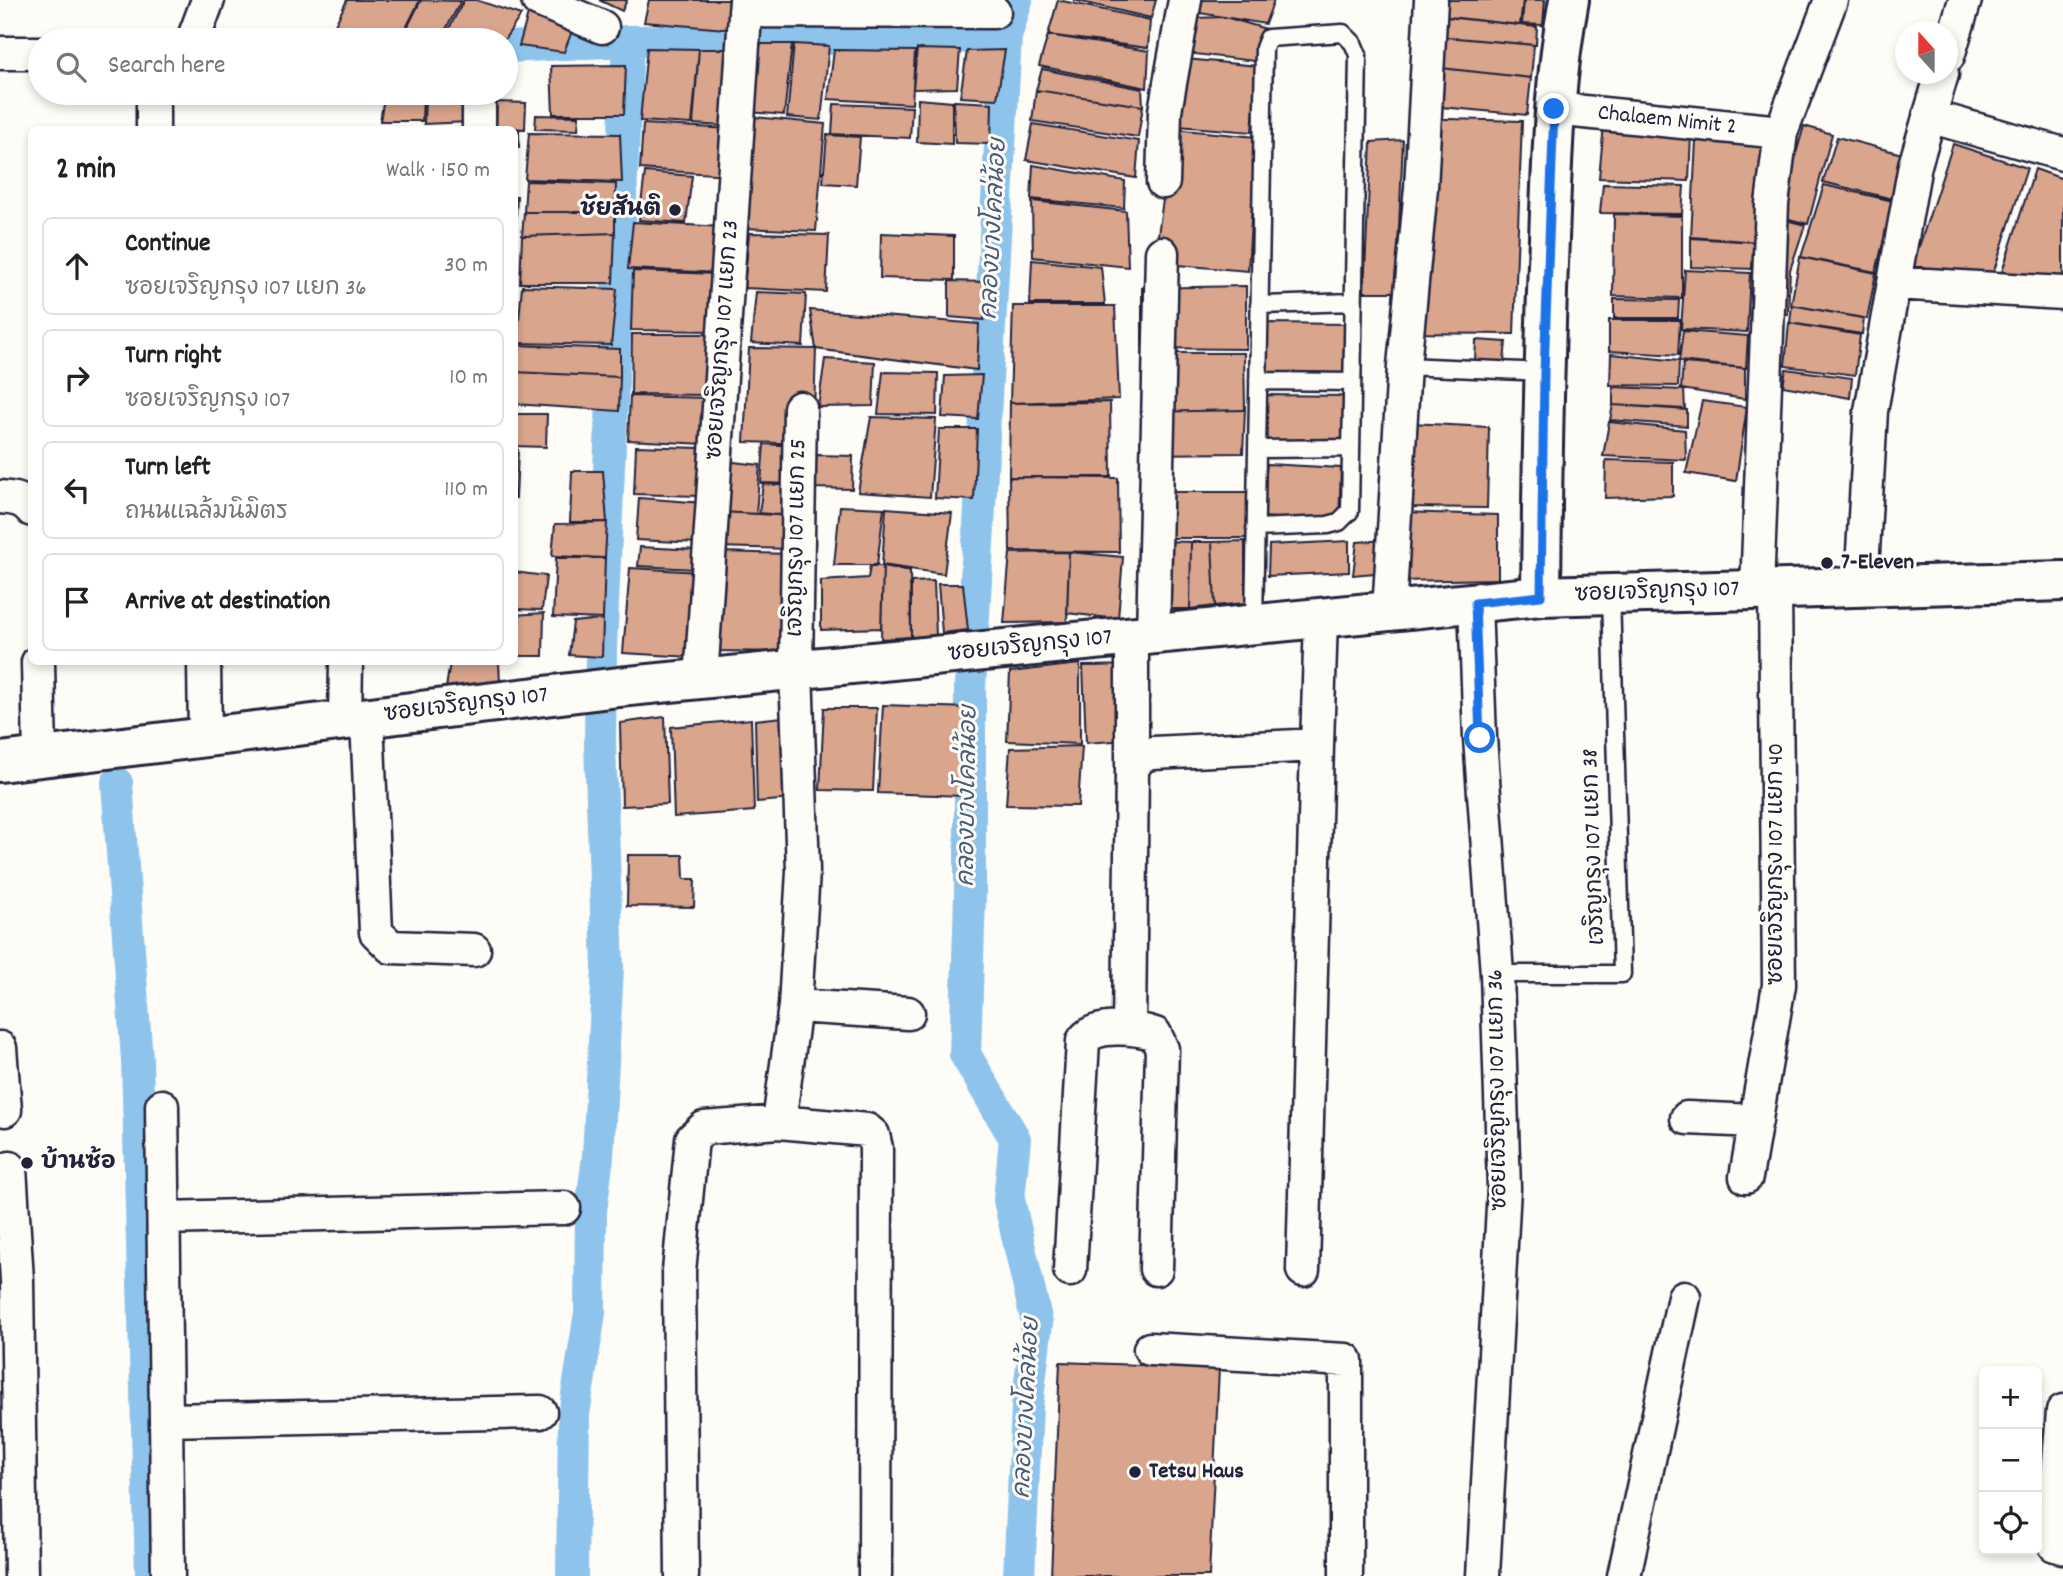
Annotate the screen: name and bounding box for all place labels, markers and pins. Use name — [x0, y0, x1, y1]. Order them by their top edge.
place label: ชัยสันติ — [580, 193, 661, 227]
marker: ชัยสันติ — [667, 202, 683, 218]
place label: 7-Eleven — [1841, 547, 1914, 580]
marker: 7-Eleven — [1819, 555, 1835, 571]
place label: บ้านซ้อ — [41, 1145, 116, 1180]
marker: บ้านซ้อ — [19, 1155, 35, 1171]
place label: Tetsu Haus — [1149, 1456, 1244, 1489]
marker: Tetsu Haus — [1127, 1464, 1143, 1480]

